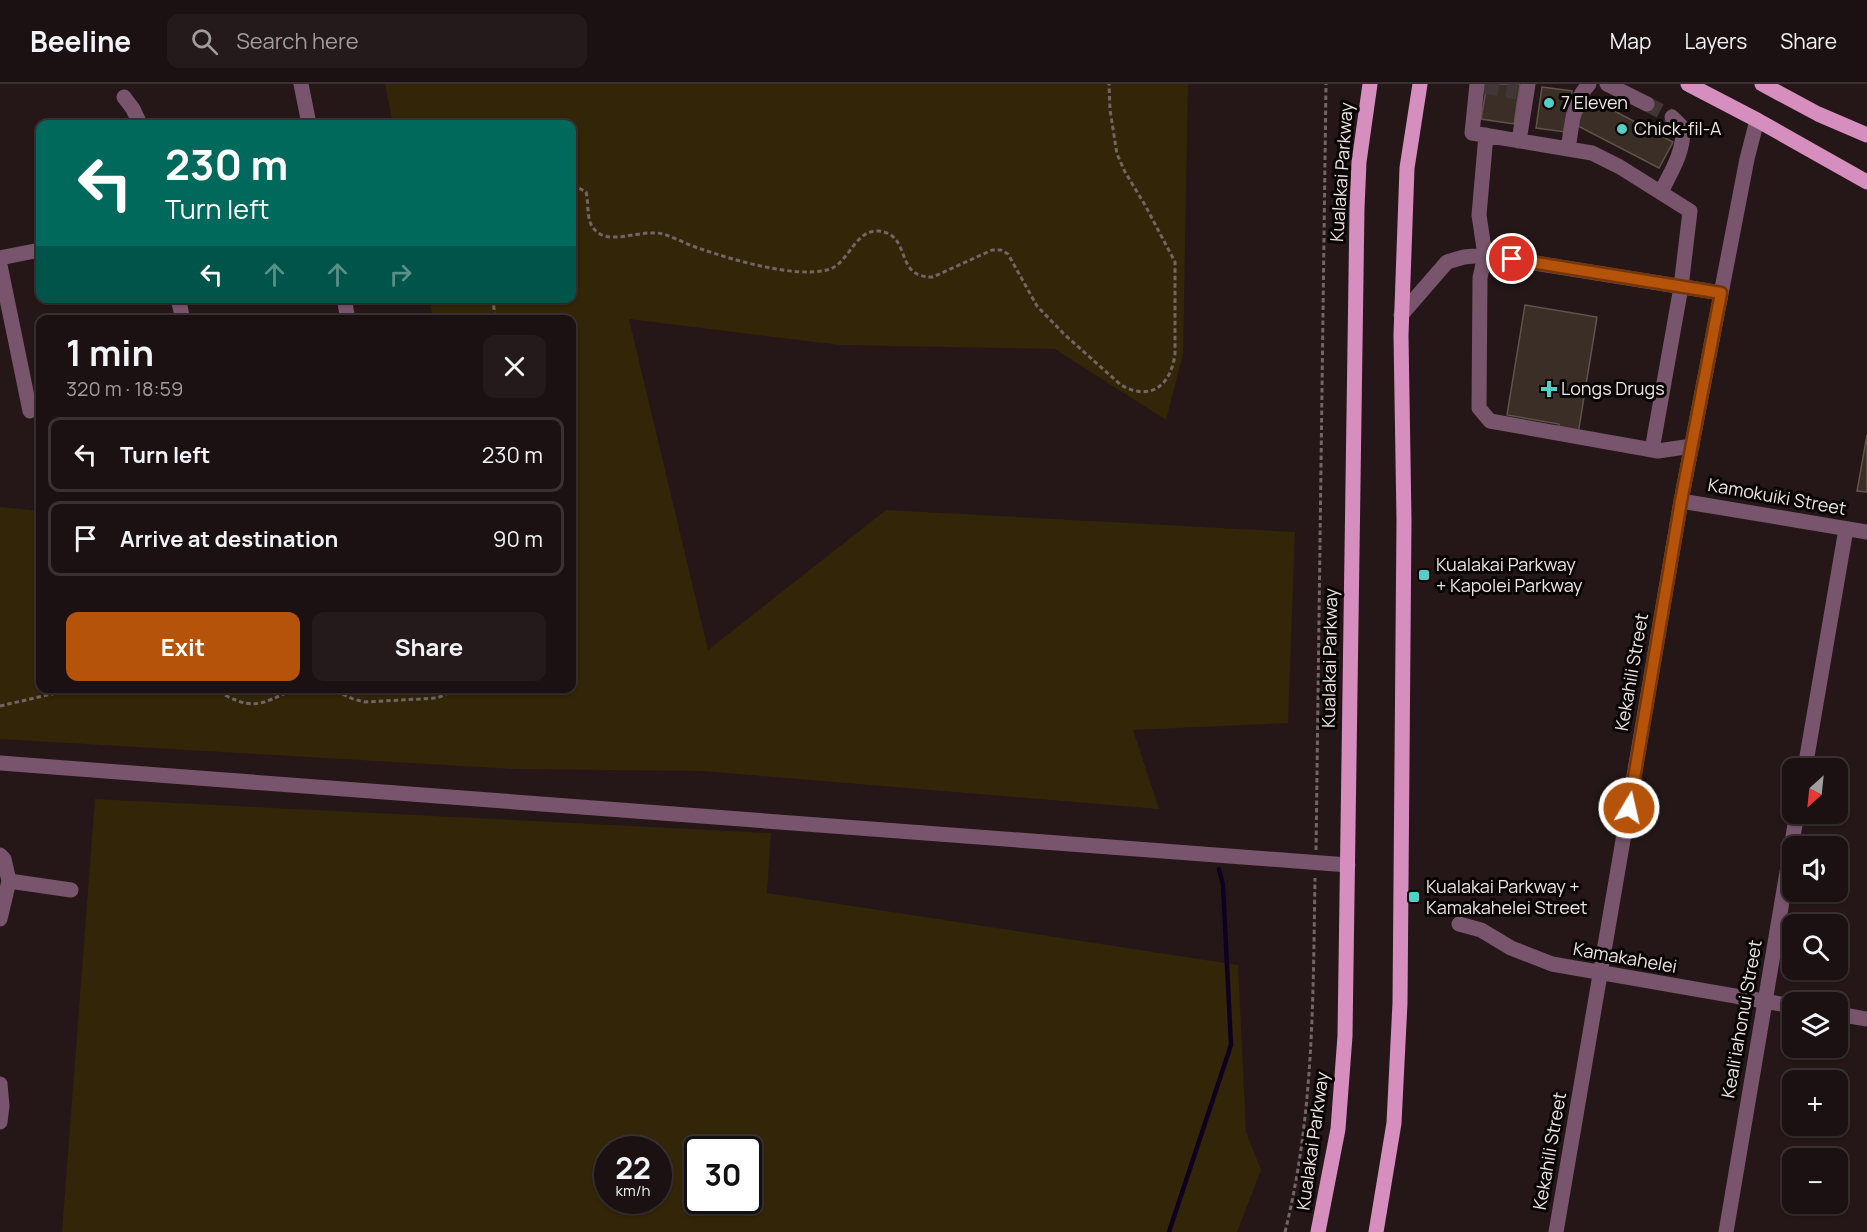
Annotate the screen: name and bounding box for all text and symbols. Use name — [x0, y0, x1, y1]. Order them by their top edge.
search box — [167, 14, 587, 68]
text: Beeline — [30, 22, 131, 60]
icon: search — [188, 25, 221, 58]
text: Search here — [236, 26, 359, 56]
text: Map — [1610, 27, 1651, 55]
text: Layers — [1684, 27, 1747, 55]
text: Share — [1780, 27, 1837, 55]
place label: 7 Eleven — [1561, 90, 1628, 114]
marker: 7 Eleven — [1542, 96, 1556, 110]
street label: Kualakai Parkway — [1324, 101, 1358, 242]
place label: Chick-fil-A — [1634, 116, 1722, 140]
marker: Chick-fil-A — [1615, 122, 1629, 136]
text: 230 m — [165, 135, 288, 193]
icon: left — [66, 144, 144, 222]
text: Turn left — [165, 190, 269, 227]
pin — [1486, 233, 1537, 284]
icon: arrive — [1495, 242, 1528, 275]
icon: left — [195, 258, 228, 291]
icon: ahead — [258, 258, 291, 291]
icon: ahead — [321, 258, 354, 291]
icon: right — [384, 258, 417, 291]
text: 1 min — [66, 328, 154, 377]
button: close — [483, 335, 546, 398]
text: 320 m · 18:59 — [66, 375, 184, 402]
place label: Longs Drugs — [1561, 376, 1665, 400]
marker: Longs Drugs — [1542, 382, 1556, 396]
icon: left — [69, 438, 102, 471]
text: Turn left — [120, 440, 210, 470]
text: 230 m — [482, 440, 543, 470]
street label: Kamokuiki Street — [1706, 472, 1848, 520]
icon: arrive — [69, 522, 102, 555]
text: Arrive at destination — [120, 524, 338, 554]
text: 90 m — [493, 524, 543, 554]
place label: Kualakai Parkway + Kapolei Parkway — [1436, 552, 1583, 597]
marker: Kualakai Parkway + Kapolei Parkway — [1417, 568, 1431, 582]
street label: Kualakai Parkway — [1316, 587, 1342, 728]
street label: Kekahili Street — [1609, 611, 1653, 733]
button: Exit — [66, 612, 300, 681]
button: Share — [312, 612, 546, 681]
north arrow — [1782, 758, 1848, 824]
map controls — [1782, 758, 1848, 1214]
position arrow — [1597, 776, 1661, 840]
button: sound — [1782, 836, 1848, 902]
place label: Kualakai Parkway + Kamakahelei Street — [1426, 874, 1587, 919]
marker: Kualakai Parkway + Kamakahelei Street — [1407, 890, 1421, 904]
button: search — [1782, 914, 1848, 980]
street label: Kamakahelei — [1571, 936, 1679, 978]
street label: Keali'iahonui Street — [1715, 938, 1767, 1100]
button: layers — [1782, 992, 1848, 1058]
street label: Kualakai Parkway — [1290, 1069, 1334, 1212]
button: + — [1782, 1070, 1848, 1136]
street label: Kekahili Street — [1527, 1090, 1571, 1212]
speed limit sign: 30 — [684, 1136, 762, 1214]
text: 22 — [615, 1147, 651, 1188]
button: − — [1782, 1148, 1848, 1214]
text: km/h — [616, 1180, 650, 1201]

